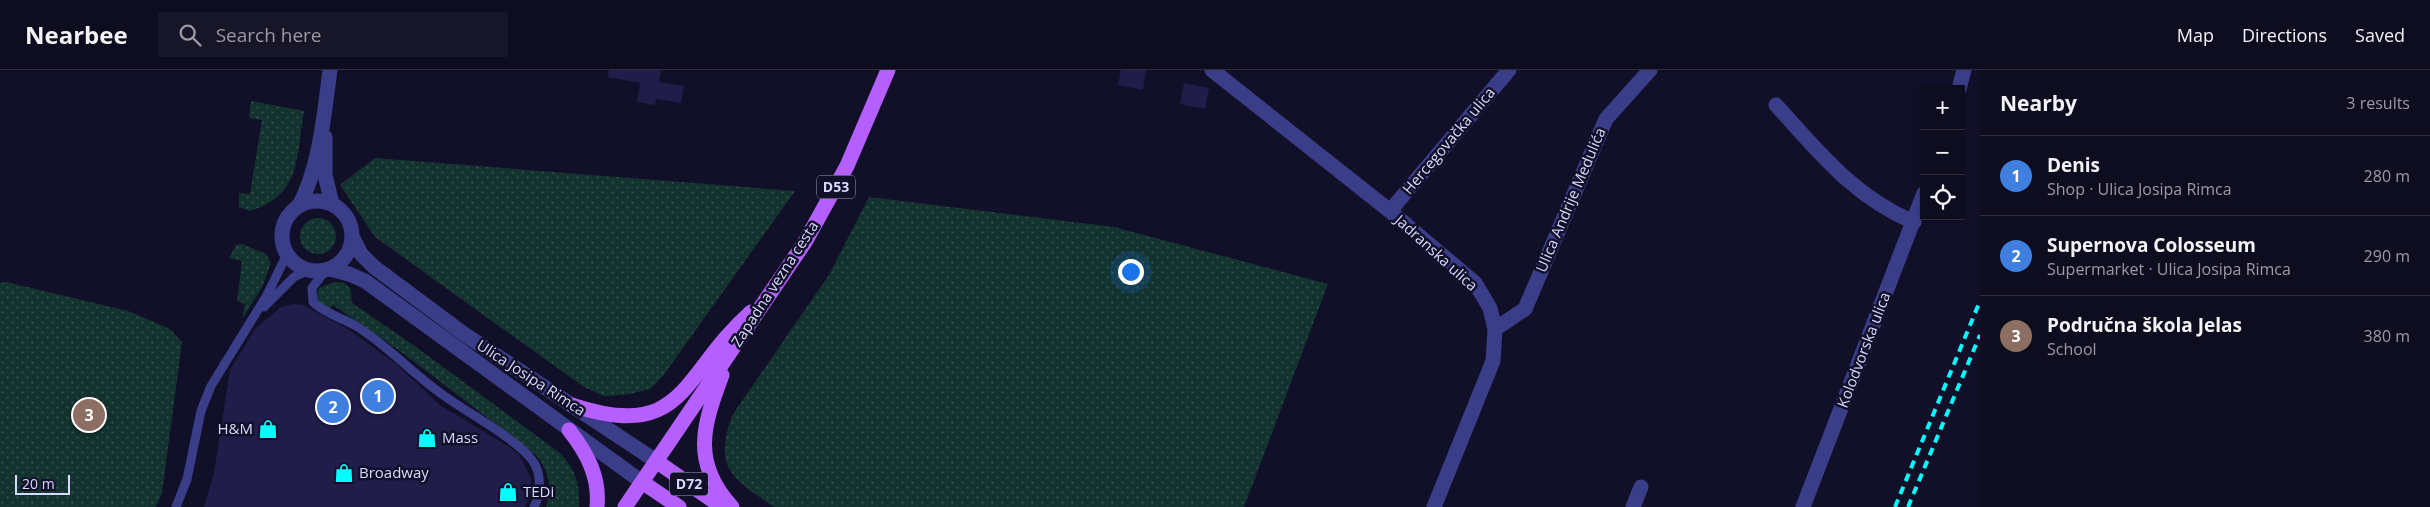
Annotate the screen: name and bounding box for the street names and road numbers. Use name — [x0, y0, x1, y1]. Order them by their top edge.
street label: Hercegovačka ulica — [1398, 83, 1499, 198]
street label: Ulica Andrije Medulića — [1531, 124, 1610, 275]
road number: D53 — [817, 175, 855, 198]
street label: Jadranska ulica — [1390, 208, 1482, 295]
street label: Zapadna vezna cesta — [726, 217, 822, 350]
street label: Kolodvorska ulica — [1832, 289, 1894, 410]
street label: Ulica Josipa Rimca — [473, 335, 590, 420]
road number: D72 — [670, 472, 708, 496]

